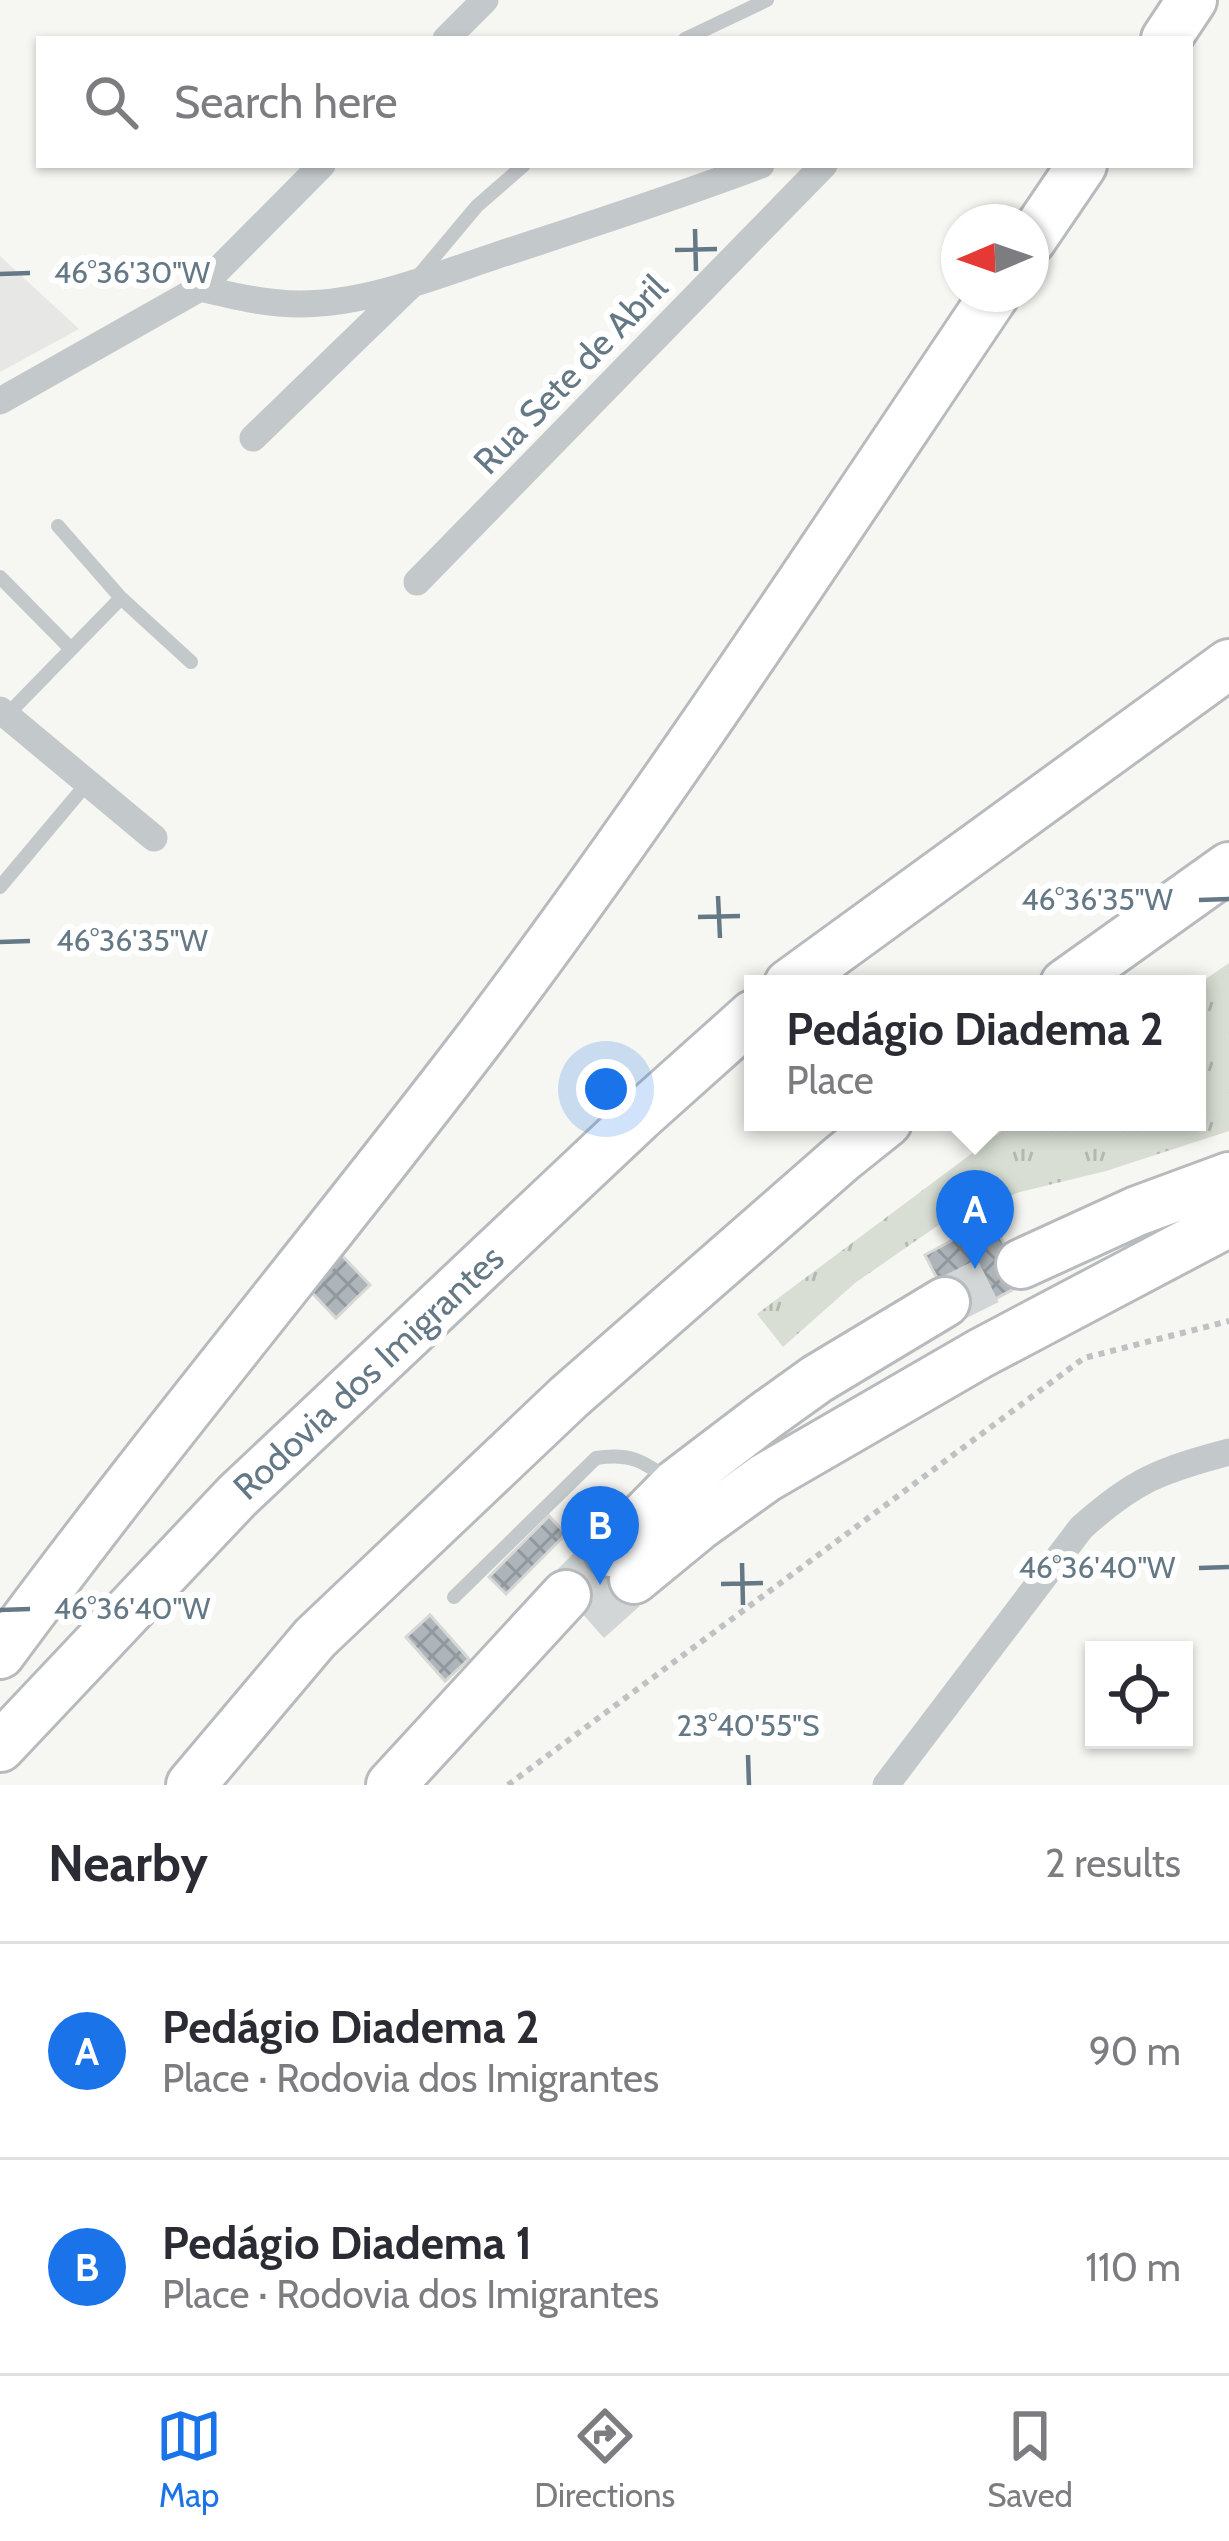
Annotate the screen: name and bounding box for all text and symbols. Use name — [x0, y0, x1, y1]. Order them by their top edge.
search box — [36, 36, 1193, 168]
icon: search — [78, 69, 144, 135]
text: Search here — [174, 75, 398, 129]
north arrow — [941, 204, 1049, 312]
text: 46°36'30"W — [54, 254, 211, 291]
street label: Rua Sete de Abril — [464, 265, 676, 483]
text: 46°36'35"W — [1021, 881, 1173, 918]
text: 46°36'35"W — [56, 922, 208, 959]
popup — [744, 975, 1206, 1131]
text: Pedágio Diadema 2 — [786, 1002, 1164, 1056]
text: Place — [786, 1056, 874, 1104]
your location — [576, 1059, 636, 1119]
pin: A — [936, 1170, 1014, 1269]
street label: Rodovia dos Imigrantes — [224, 1235, 512, 1509]
pin: B — [561, 1486, 639, 1585]
text: 46°36'40"W — [1019, 1549, 1176, 1586]
text: 46°36'40"W — [54, 1590, 211, 1627]
map controls — [1085, 1641, 1193, 1749]
button: locate — [1085, 1641, 1193, 1749]
text: 23°40'55"S — [677, 1707, 819, 1744]
text: Nearby — [48, 1832, 208, 1894]
text: 2 results — [1045, 1839, 1181, 1887]
text: Pedágio Diadema 2 — [162, 2000, 539, 2054]
text: A — [75, 2027, 99, 2075]
text: 90 m — [1089, 2027, 1181, 2075]
text: Place · Rodovia dos Imigrantes — [162, 2054, 659, 2102]
text: Pedágio Diadema 1 — [162, 2216, 532, 2270]
text: B — [75, 2243, 99, 2291]
text: 110 m — [1085, 2243, 1181, 2291]
text: Place · Rodovia dos Imigrantes — [162, 2270, 659, 2318]
tab: Map — [156, 2403, 222, 2515]
tab: Directions — [534, 2403, 675, 2515]
tab: Saved — [987, 2403, 1073, 2515]

